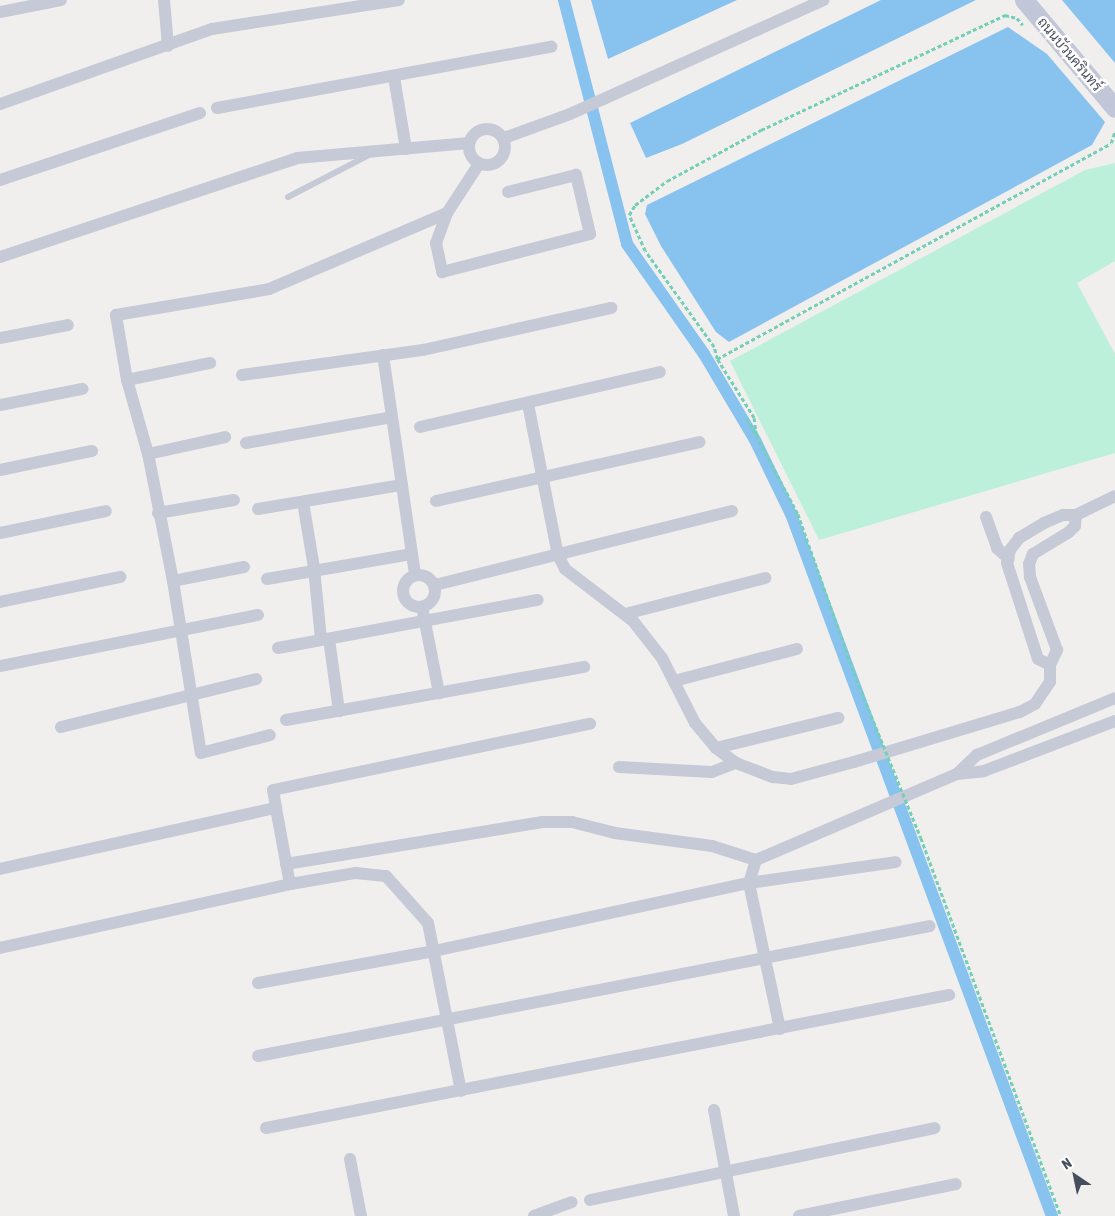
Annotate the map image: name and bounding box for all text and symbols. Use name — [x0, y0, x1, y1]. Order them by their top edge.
street label: ถนนบัวนครินทร์ — [1034, 14, 1106, 94]
north arrow — [1050, 1151, 1100, 1201]
text: N — [1059, 1155, 1075, 1173]

